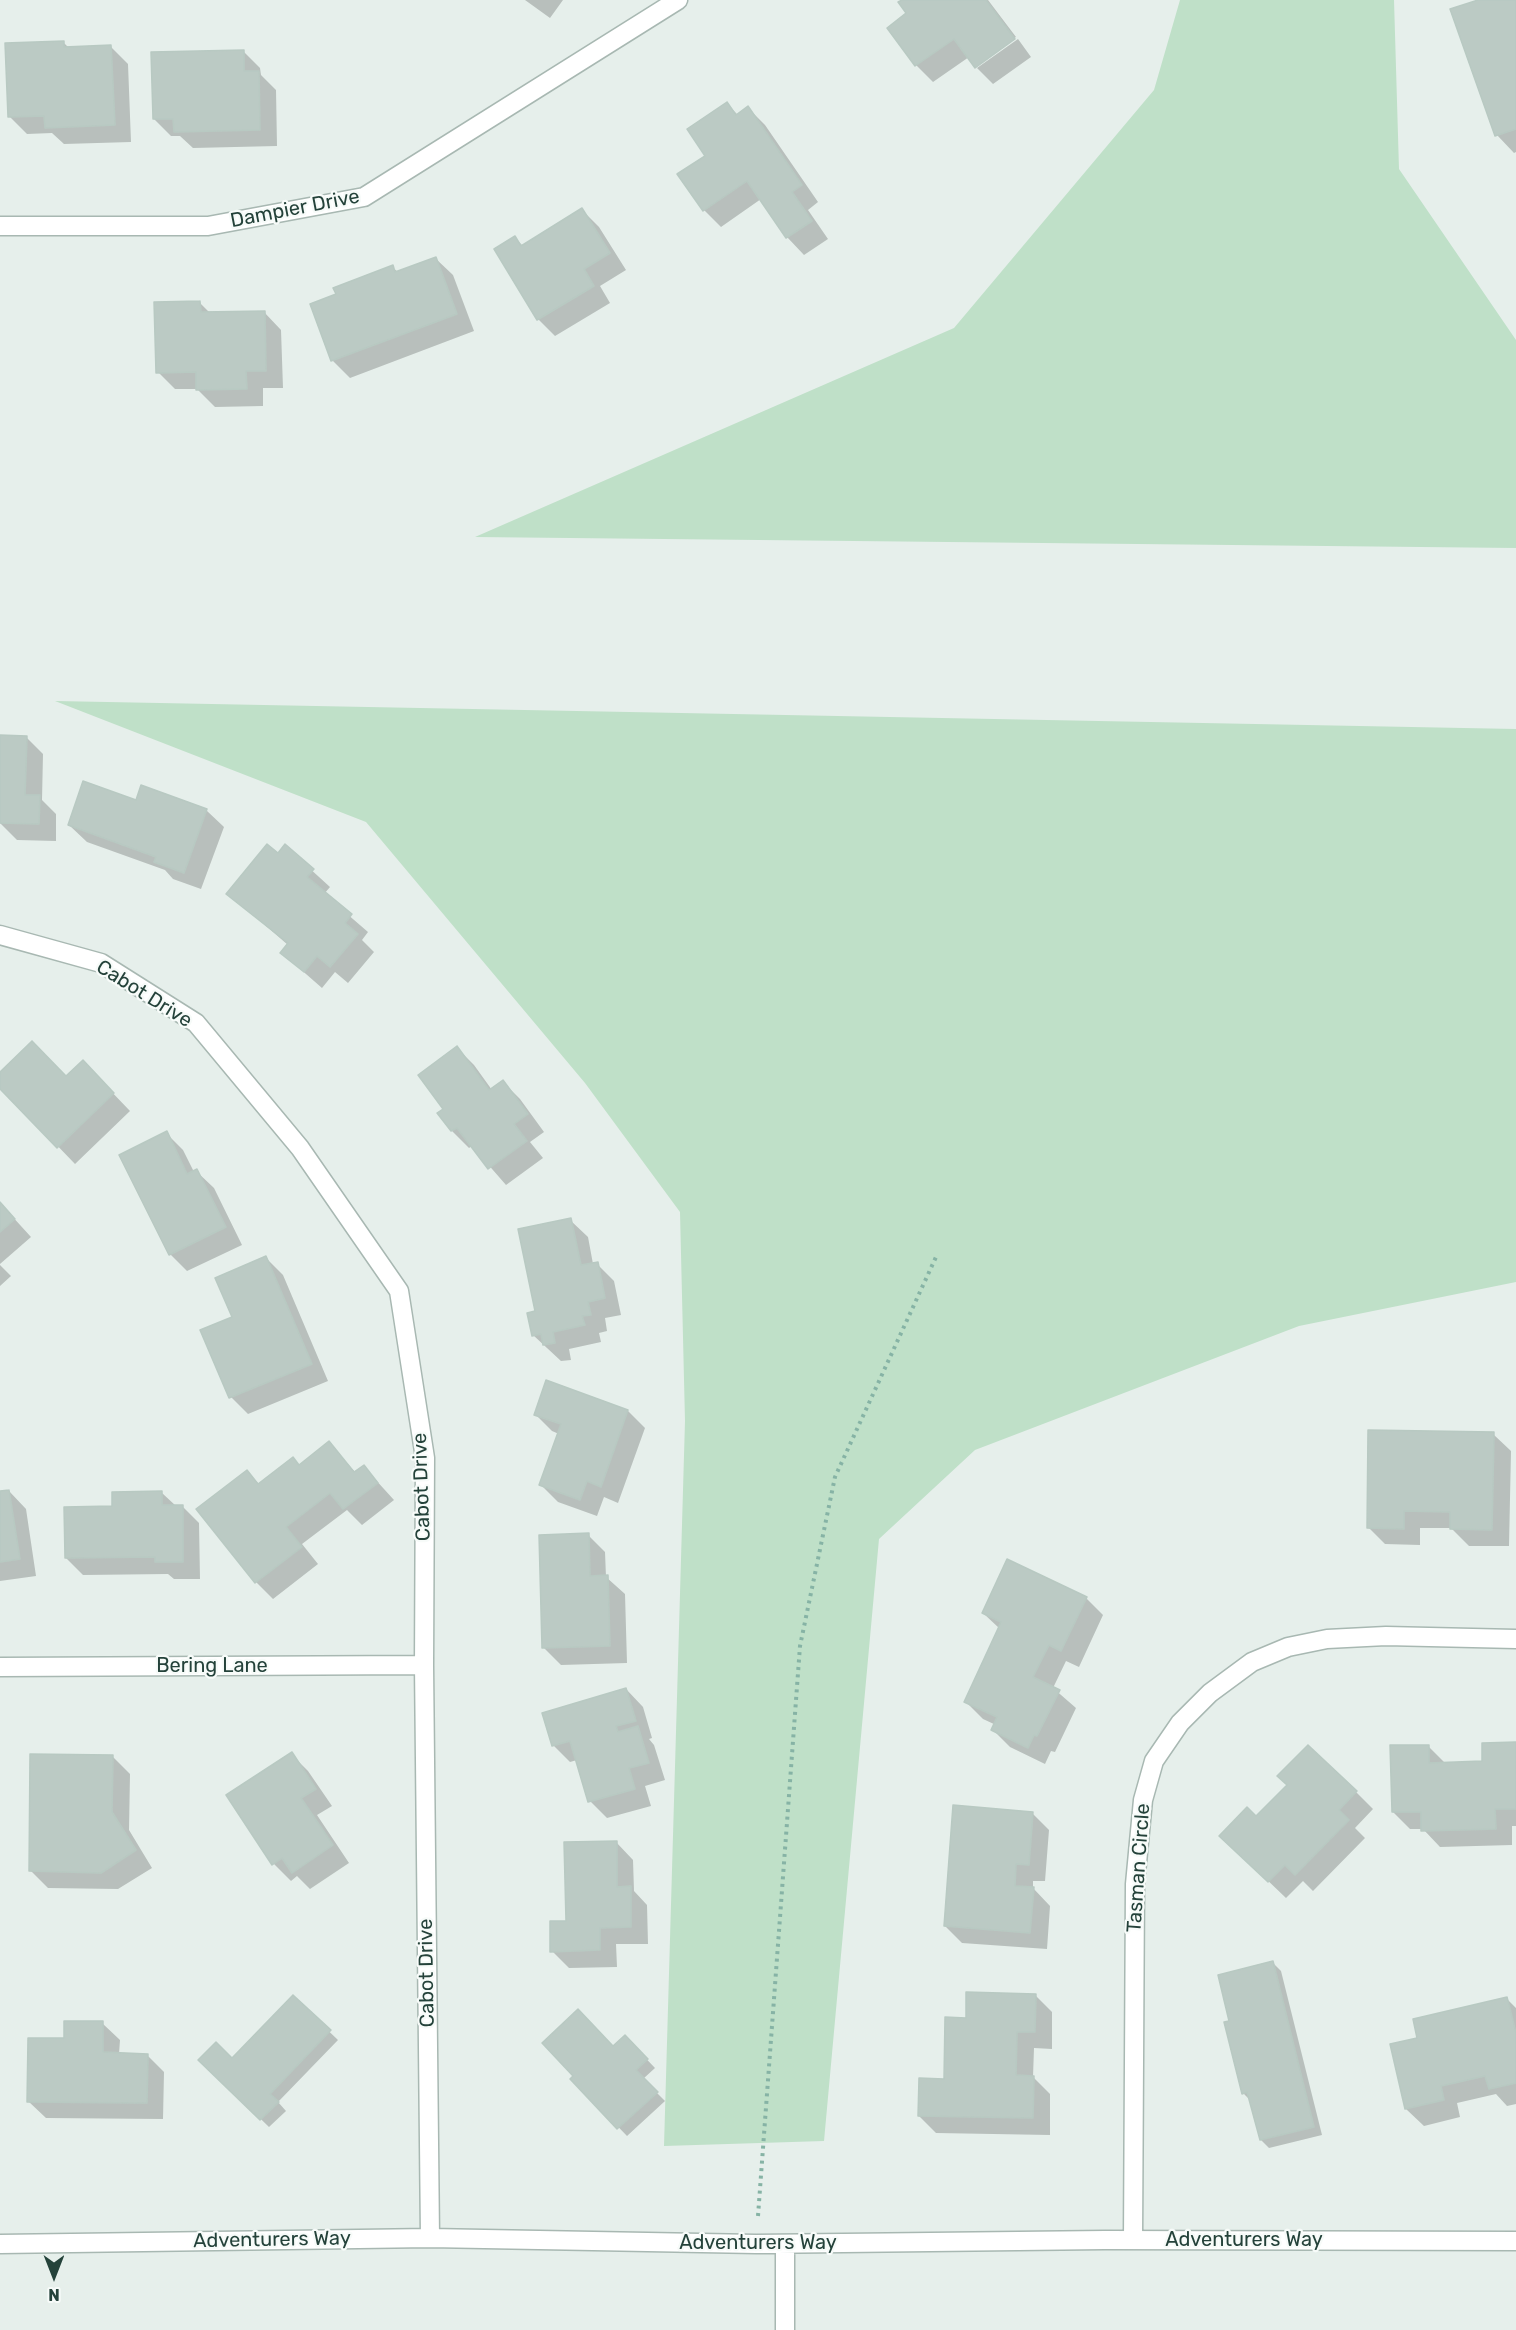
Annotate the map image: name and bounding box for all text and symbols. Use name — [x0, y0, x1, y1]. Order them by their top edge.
street label: Dampier Drive — [228, 185, 362, 233]
street label: Cabot Drive — [92, 955, 196, 1033]
street label: Cabot Drive — [408, 1432, 436, 1542]
street label: Bering Lane — [156, 1654, 268, 1678]
street label: Tasman Circle — [1123, 1803, 1155, 1933]
street label: Cabot Drive — [414, 1919, 440, 2027]
street label: Adventurers Way — [193, 2227, 351, 2253]
street label: Adventurers Way — [1165, 2228, 1323, 2252]
street label: Adventurers Way — [679, 2231, 837, 2255]
north arrow — [24, 2246, 84, 2306]
text: N — [48, 2285, 60, 2304]

